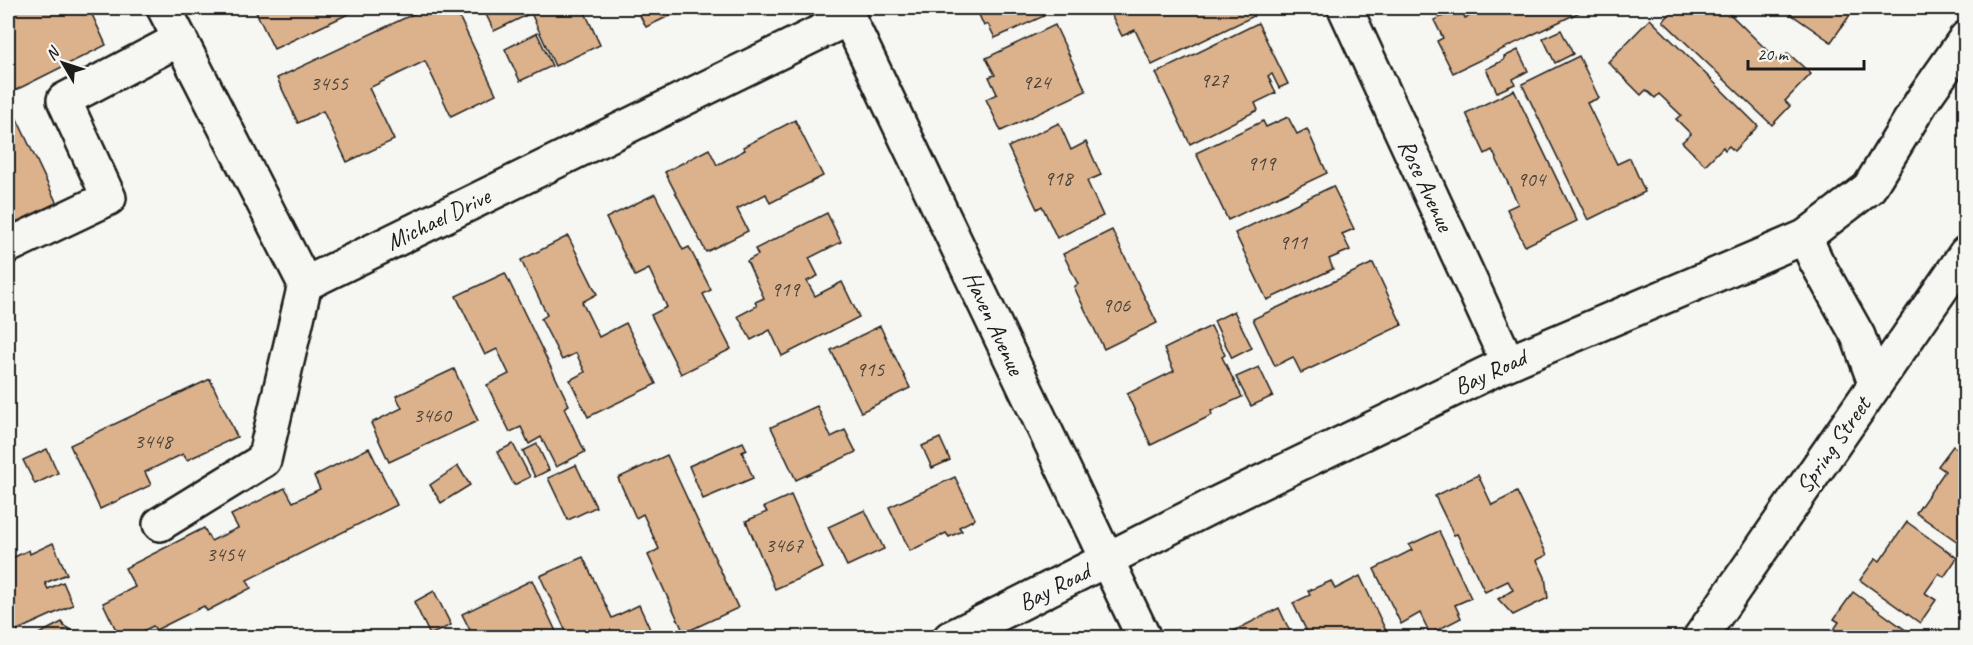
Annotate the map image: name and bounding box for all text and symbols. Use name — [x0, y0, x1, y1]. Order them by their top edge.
north arrow — [33, 33, 93, 93]
scale bar — [1748, 33, 1864, 71]
text: N — [41, 42, 65, 64]
text: 20 m — [1757, 43, 1790, 65]
house number: 927 — [1200, 67, 1230, 93]
house number: 924 — [1022, 69, 1053, 95]
house number: 3455 — [310, 70, 349, 96]
street label: Rose Avenue — [1392, 134, 1461, 238]
house number: 919 — [1247, 150, 1277, 176]
house number: 918 — [1044, 165, 1075, 191]
house number: 904 — [1517, 166, 1548, 192]
street label: Michael Drive — [381, 180, 497, 257]
house number: 911 — [1279, 229, 1309, 255]
street label: Haven Avenue — [957, 266, 1032, 382]
house number: 919 — [771, 276, 801, 302]
house number: 906 — [1102, 292, 1131, 318]
street label: Bay Road — [1449, 341, 1534, 402]
house number: 915 — [856, 356, 886, 382]
street label: Spring Street — [1789, 389, 1878, 499]
house number: 3460 — [413, 402, 452, 428]
house number: 3448 — [134, 428, 174, 454]
house number: 3467 — [765, 532, 804, 558]
house number: 3454 — [206, 541, 246, 567]
street label: Bay Road — [1013, 555, 1098, 618]

